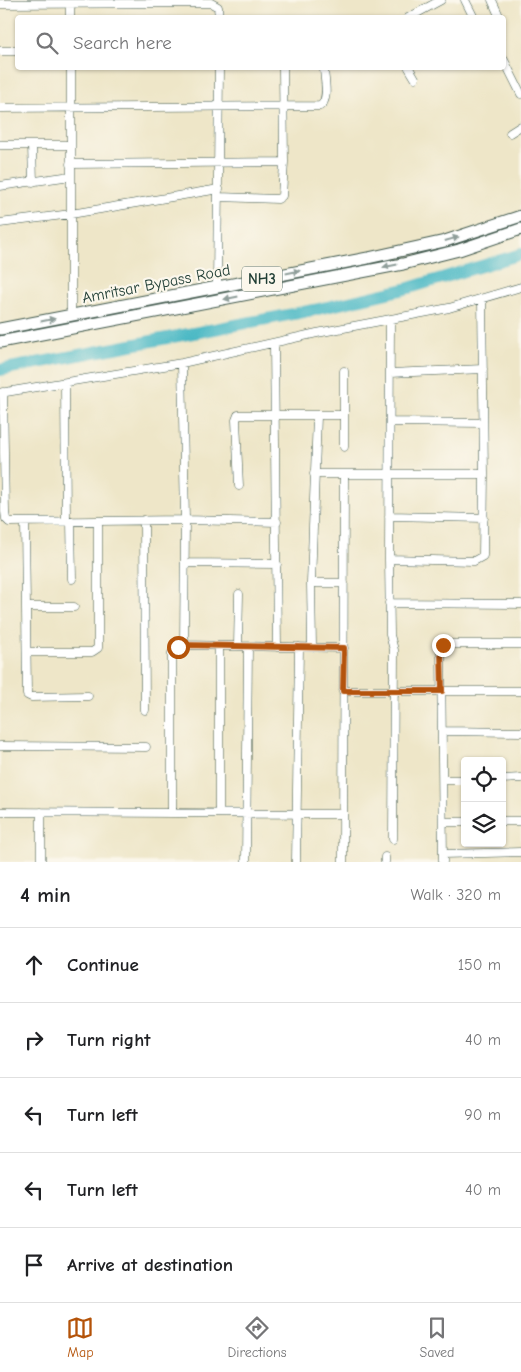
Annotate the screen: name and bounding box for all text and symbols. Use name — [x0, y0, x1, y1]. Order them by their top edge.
search box — [15, 15, 506, 70]
icon: search — [33, 29, 61, 57]
text: Search here — [73, 32, 172, 54]
one-way arrow — [445, 234, 460, 242]
street label: Amritsar Bypass Road — [81, 261, 232, 307]
one-way arrow — [382, 263, 398, 271]
road number: NH3 — [242, 266, 282, 292]
one-way arrow — [286, 268, 302, 276]
one-way arrow — [222, 294, 238, 302]
one-way arrow — [40, 316, 56, 324]
route end — [432, 634, 455, 657]
route start — [167, 636, 190, 659]
map controls — [461, 757, 506, 847]
button: locate — [461, 757, 506, 802]
button: layers — [461, 802, 506, 847]
text: 4 min — [20, 883, 71, 907]
text: Walk · 320 m — [410, 886, 501, 904]
icon: ahead — [20, 951, 48, 979]
text: Continue — [67, 954, 139, 976]
text: 150 m — [458, 956, 501, 974]
icon: right — [20, 1026, 48, 1054]
text: Turn right — [67, 1029, 151, 1051]
text: 40 m — [465, 1031, 501, 1049]
icon: left — [20, 1101, 48, 1129]
text: Turn left — [67, 1104, 138, 1126]
text: 90 m — [464, 1106, 501, 1124]
icon: left — [20, 1176, 48, 1204]
text: Turn left — [67, 1179, 138, 1201]
text: 40 m — [465, 1181, 501, 1199]
icon: arrive — [20, 1251, 48, 1279]
text: Arrive at destination — [67, 1254, 233, 1276]
tab: Map — [66, 1314, 94, 1361]
tab: Directions — [227, 1314, 287, 1361]
tab: Saved — [420, 1314, 455, 1361]

